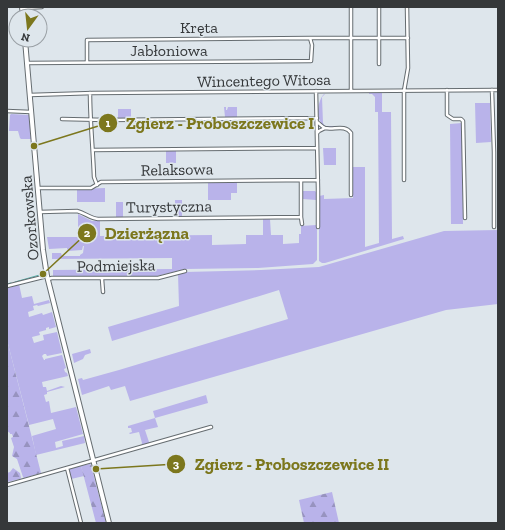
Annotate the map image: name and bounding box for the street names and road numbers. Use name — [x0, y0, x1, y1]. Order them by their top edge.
street label: Kręta — [180, 18, 218, 37]
street label: Jabłoniowa — [130, 41, 208, 60]
street label: Wincentego Witosa — [197, 70, 331, 91]
street label: Relaksowa — [141, 159, 214, 180]
street label: Ozorkowska — [16, 174, 43, 261]
street label: Turystyczna — [126, 196, 213, 217]
street label: Podmiejska — [76, 255, 156, 276]

